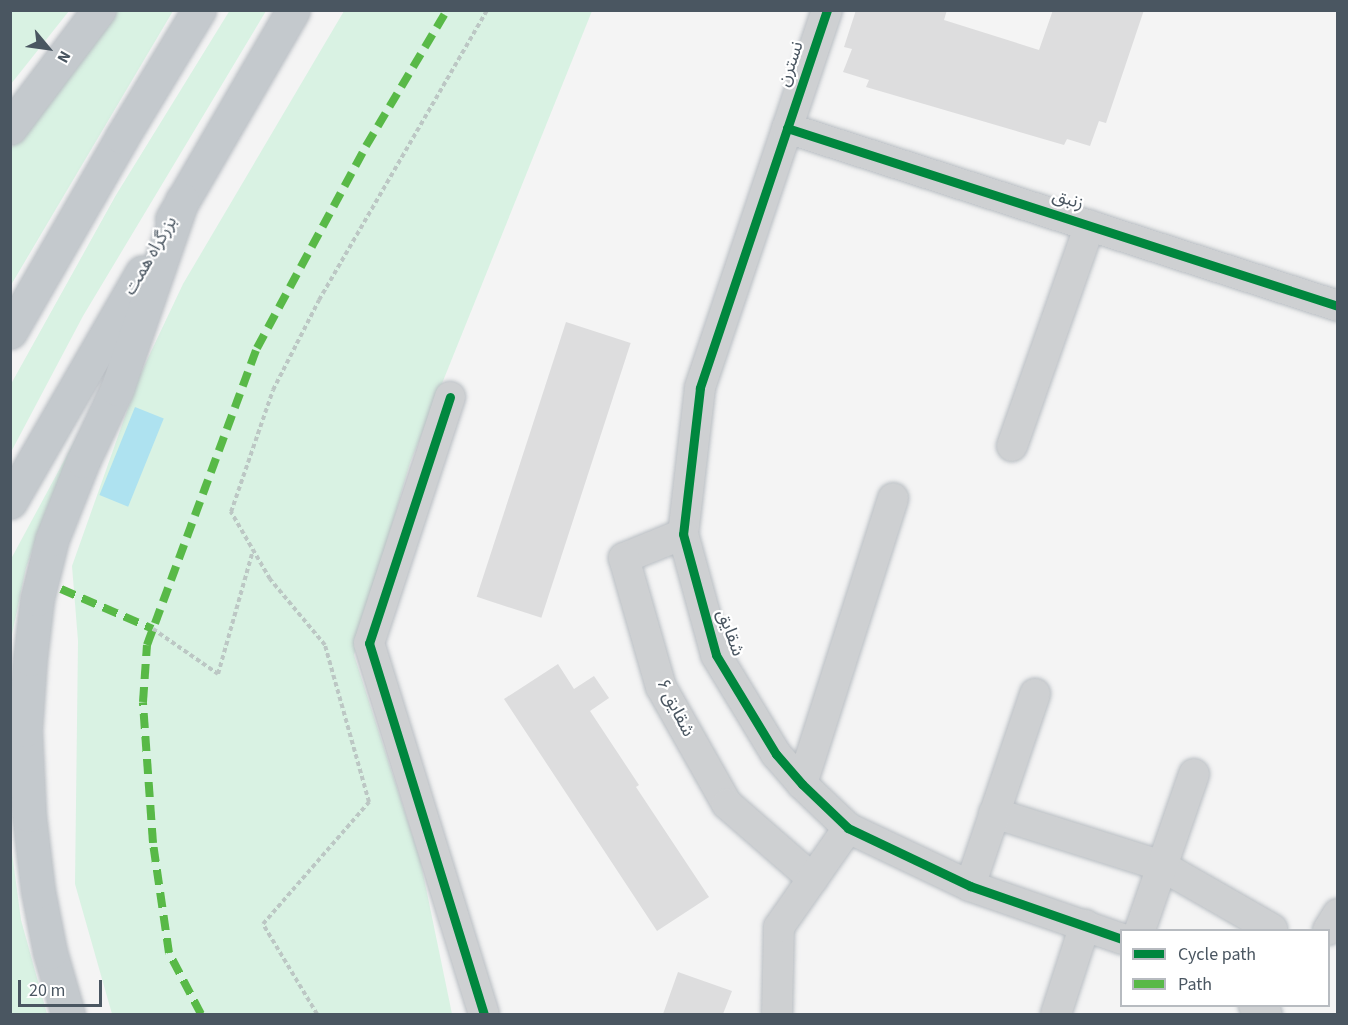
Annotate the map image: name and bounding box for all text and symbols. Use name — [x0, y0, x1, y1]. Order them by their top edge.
north arrow — [18, 18, 78, 78]
street label: نسترن — [773, 39, 809, 89]
text: N — [52, 47, 76, 67]
street label: زنبق — [1050, 185, 1086, 215]
street label: بزرگراه همت — [120, 213, 182, 299]
street label: شقایق — [712, 607, 748, 659]
street label: شقایق ۶ — [651, 675, 699, 741]
legend — [1120, 929, 1330, 1007]
text: Cycle path — [1178, 942, 1256, 967]
scale bar — [21, 968, 105, 1006]
text: Path — [1178, 972, 1212, 997]
text: 20 m — [29, 978, 65, 1003]

